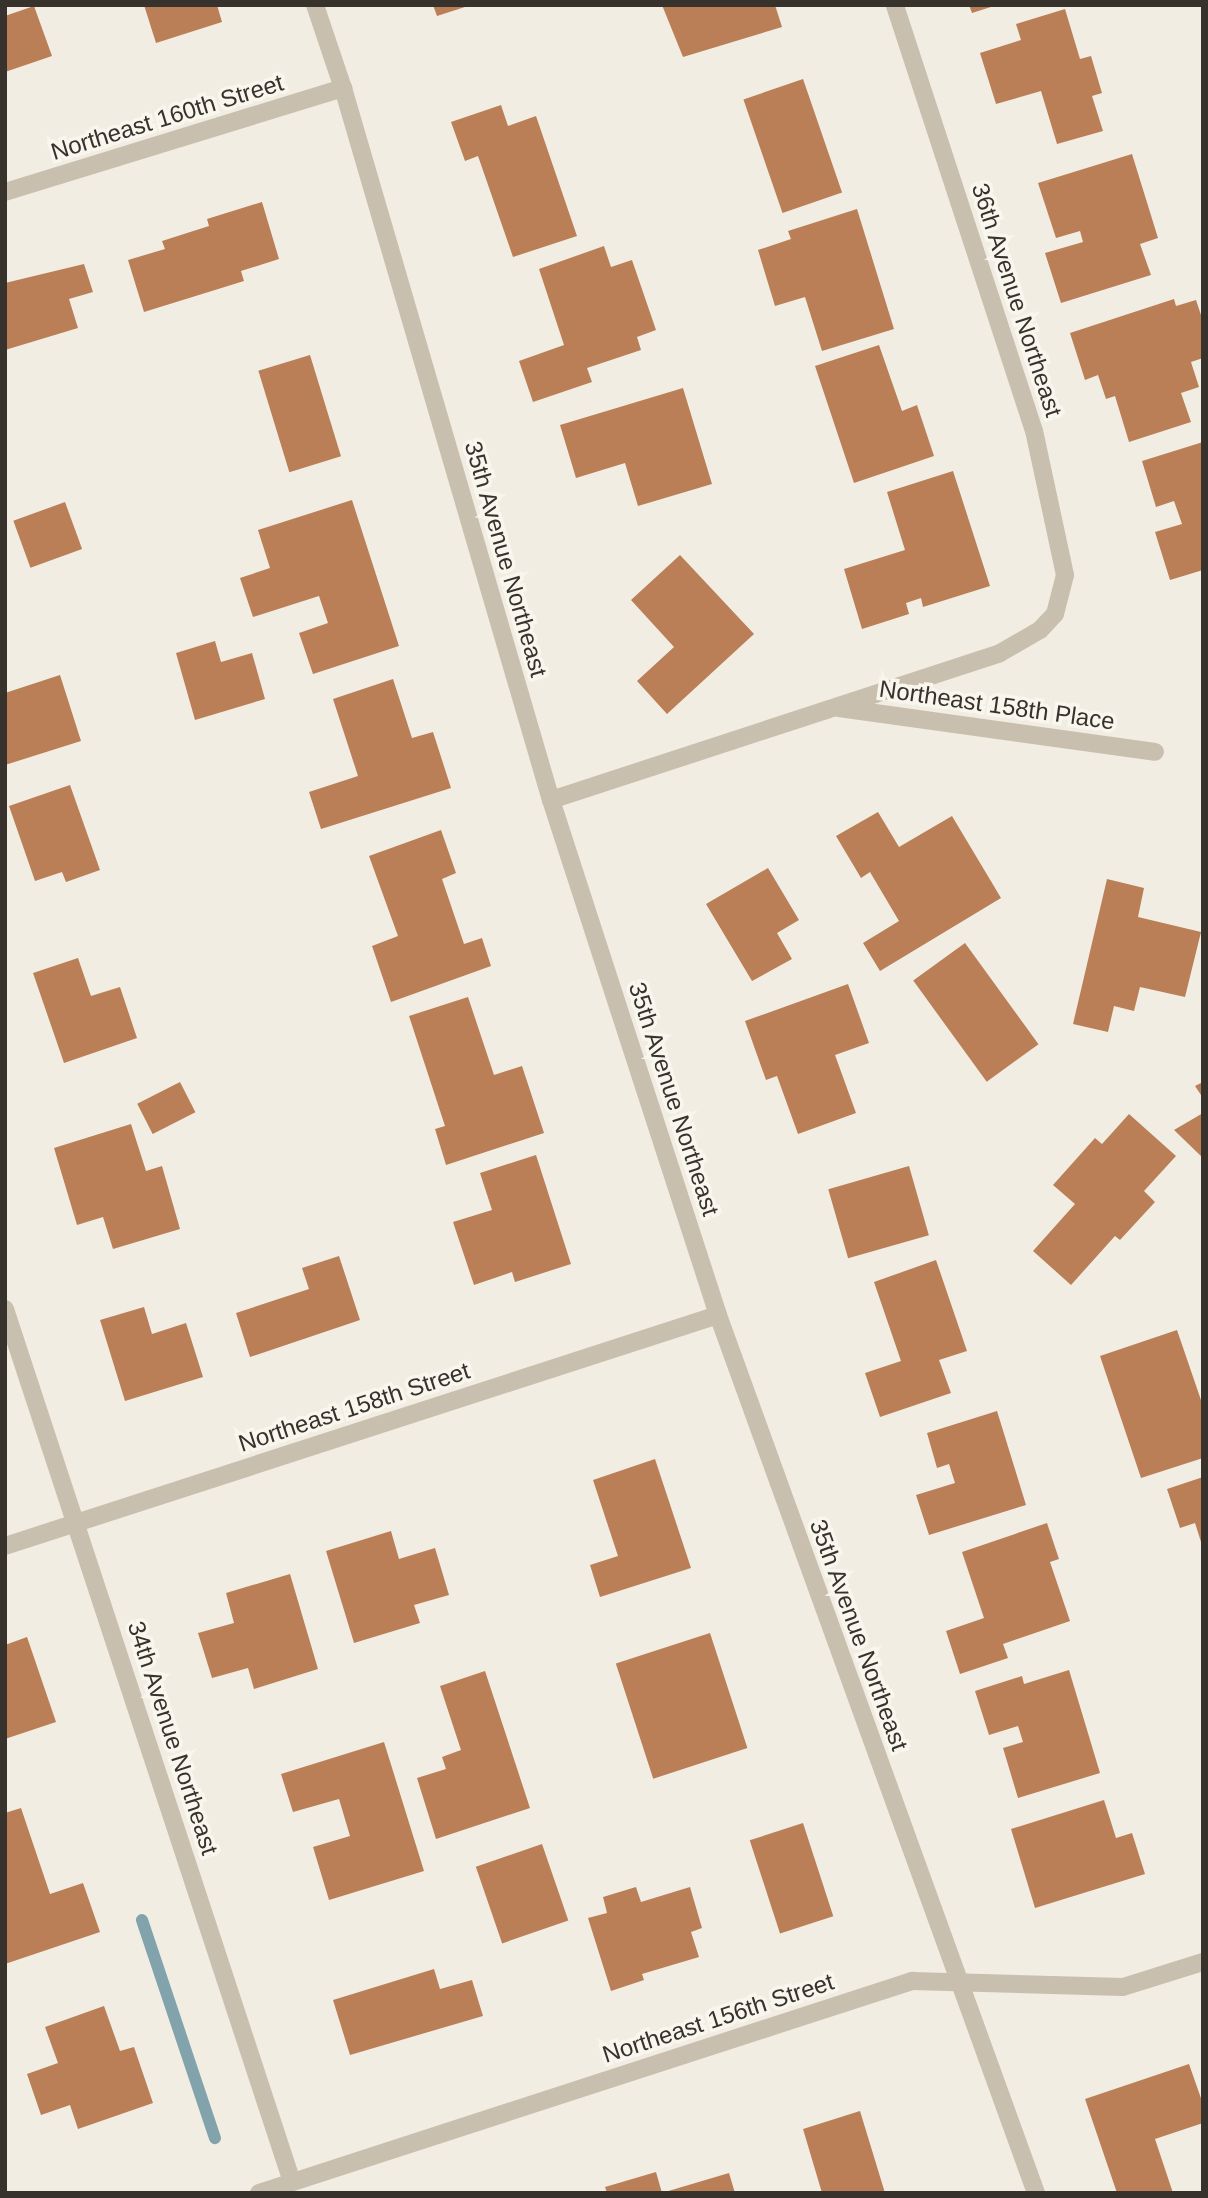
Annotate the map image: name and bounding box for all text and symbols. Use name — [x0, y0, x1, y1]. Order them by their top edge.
street label: Northeast 160th Street — [47, 68, 287, 166]
street label: 36th Avenue Northeast — [965, 179, 1069, 421]
street label: 35th Avenue Northeast — [458, 437, 554, 681]
street label: Northeast 158th Place — [877, 674, 1117, 736]
street label: 35th Avenue Northeast — [622, 978, 726, 1220]
street label: Northeast 158th Street — [235, 1356, 473, 1458]
street label: 35th Avenue Northeast — [804, 1515, 914, 1755]
street label: 34th Avenue Northeast — [121, 1617, 225, 1859]
street label: Northeast 156th Street — [599, 1967, 837, 2069]

